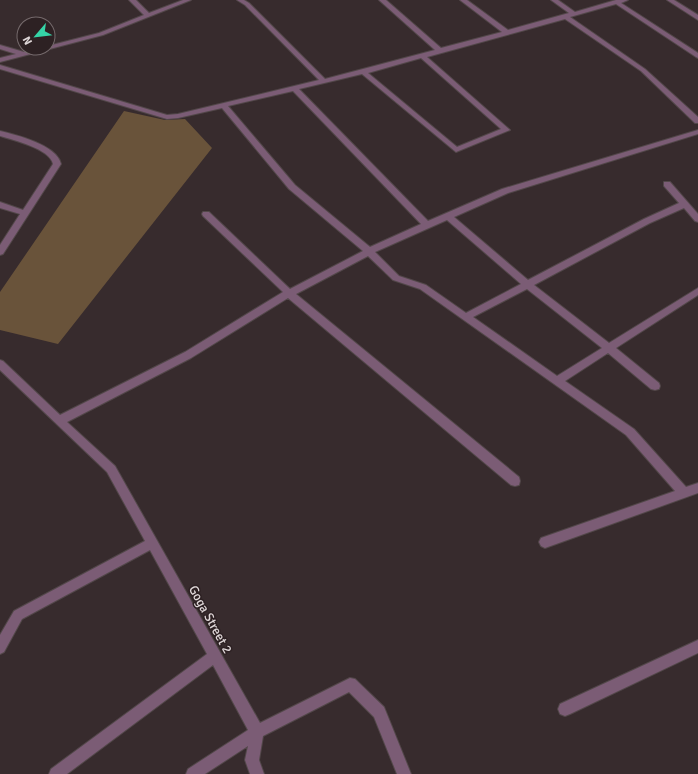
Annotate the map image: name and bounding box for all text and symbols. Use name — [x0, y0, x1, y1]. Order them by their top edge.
north arrow — [16, 16, 56, 56]
text: N — [20, 34, 35, 47]
street label: Goga Street 2 — [185, 583, 235, 656]

